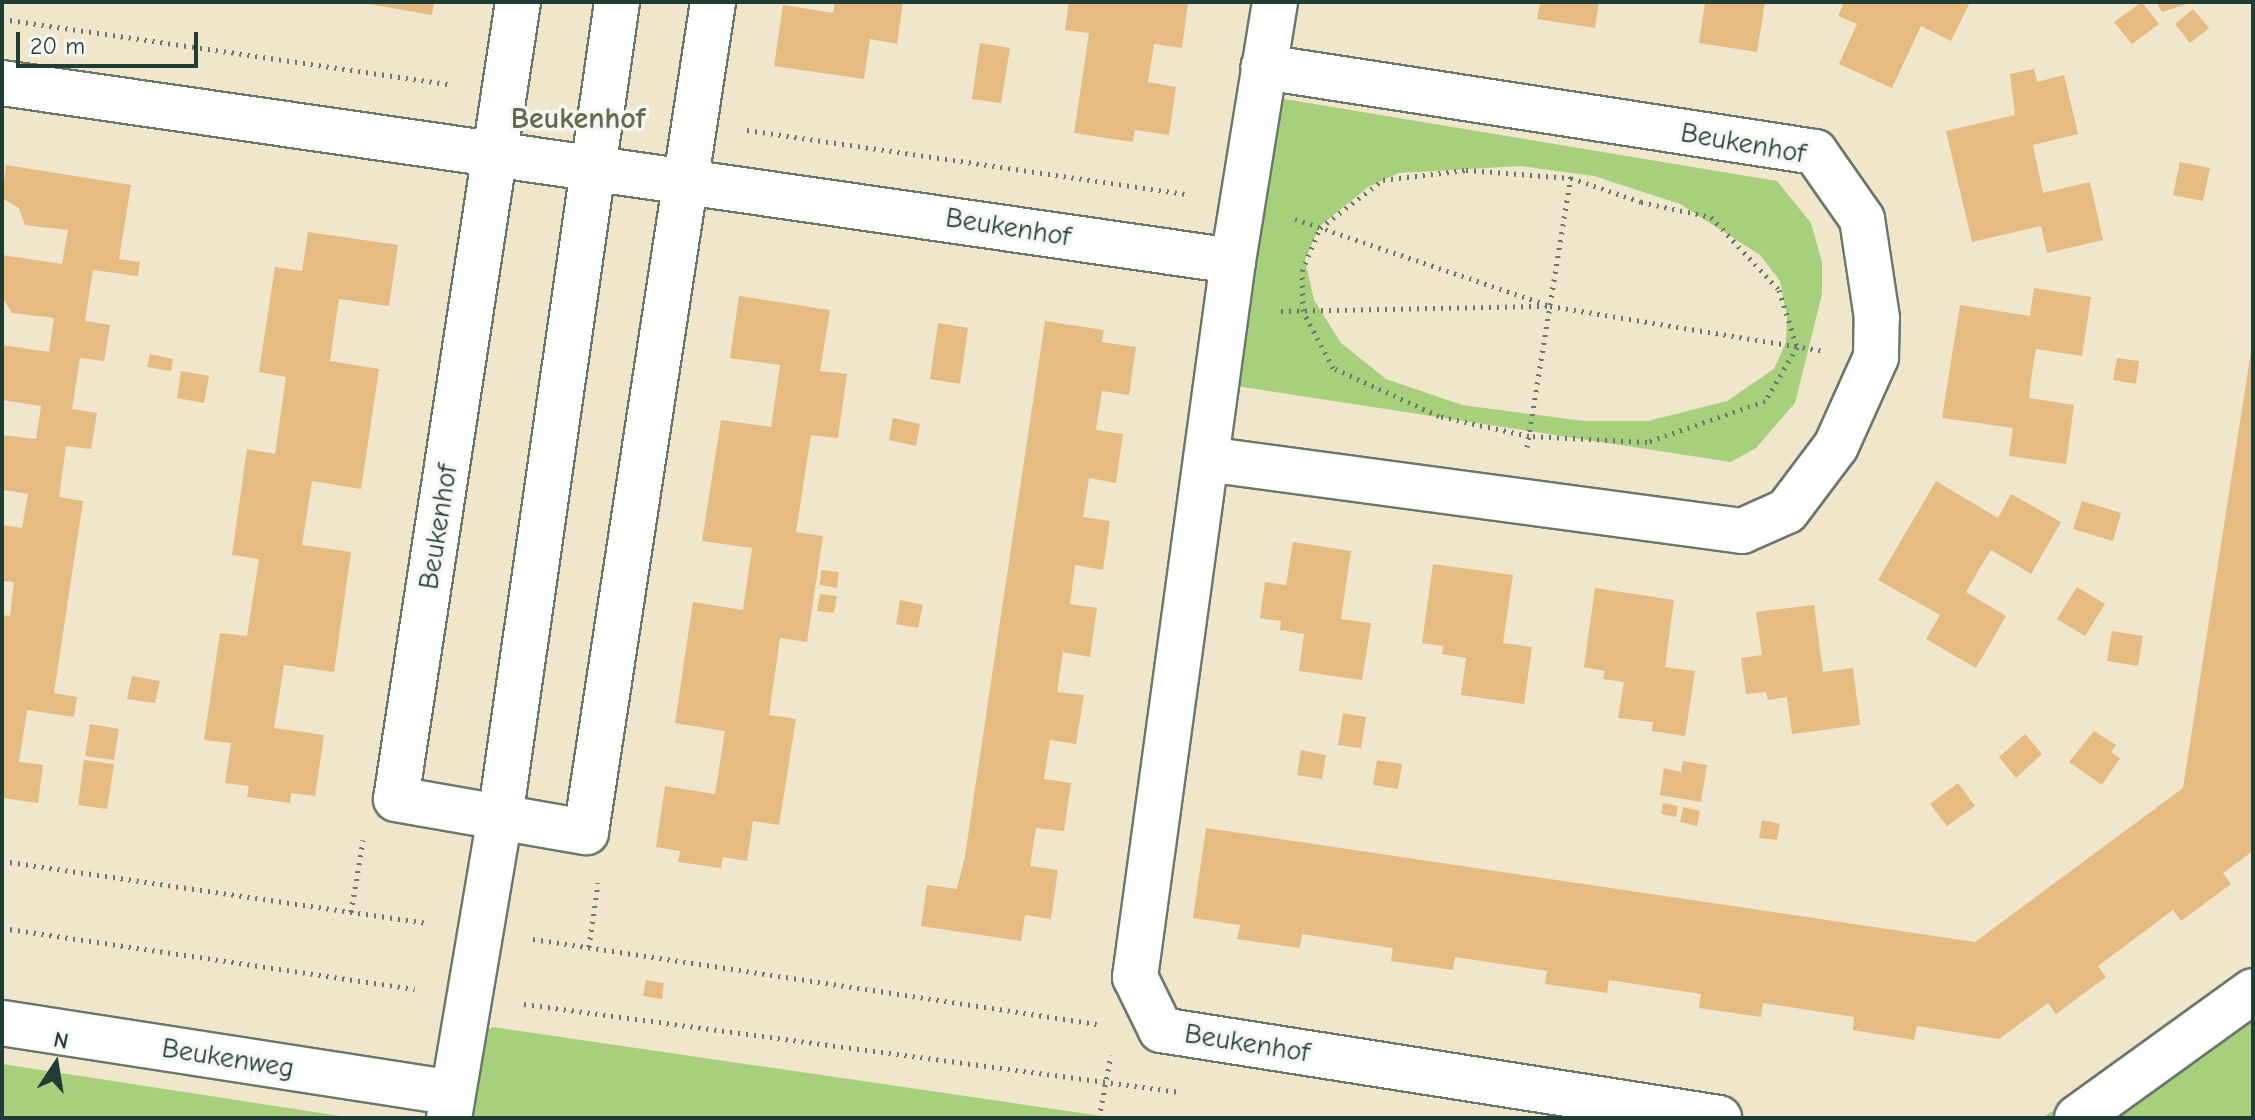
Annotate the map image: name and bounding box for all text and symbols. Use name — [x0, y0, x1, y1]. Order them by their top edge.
scale bar — [20, 16, 202, 66]
text: 20 m — [30, 32, 85, 60]
district label: Beukenhof — [511, 101, 645, 137]
street label: Beukenhof — [1678, 116, 1808, 170]
street label: Beukenhof — [943, 201, 1073, 253]
street label: Beukenhof — [412, 462, 464, 592]
street label: Beukenhof — [1182, 1017, 1312, 1069]
north arrow — [16, 1024, 96, 1104]
text: N — [51, 1026, 71, 1055]
street label: Beukenweg — [160, 1031, 296, 1085]

